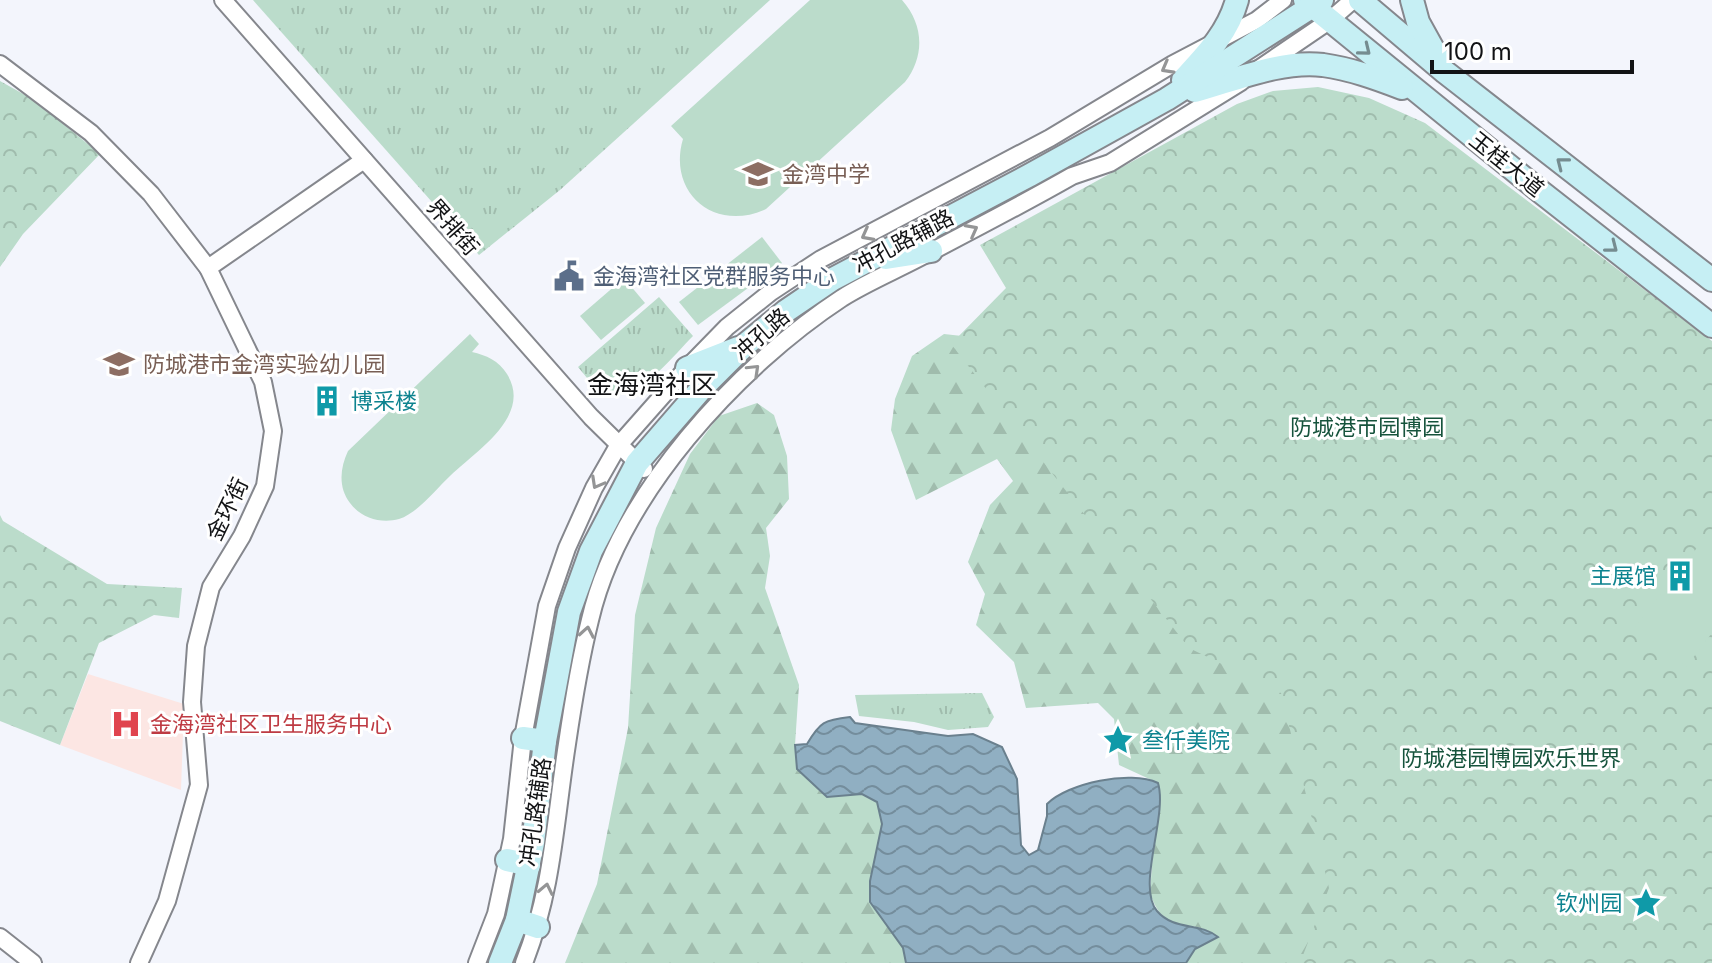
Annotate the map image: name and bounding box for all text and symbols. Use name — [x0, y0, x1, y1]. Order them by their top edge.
scale bar — [1432, 24, 1632, 74]
text: 100 m — [1444, 37, 1512, 66]
one-way arrow — [1356, 40, 1370, 55]
one-way arrow — [1162, 58, 1176, 74]
street label: 玉桂大道 — [1465, 126, 1549, 202]
school or university icon: 金湾中学 — [741, 157, 775, 191]
one-way arrow — [1556, 159, 1571, 173]
place label: 金湾中学 — [782, 161, 870, 187]
street label: 界排街 — [422, 194, 484, 260]
street label: 冲孔路辅路 — [848, 204, 958, 278]
one-way arrow — [963, 224, 978, 239]
one-way arrow — [861, 226, 875, 241]
one-way arrow — [1603, 237, 1617, 252]
public building icon: 金海湾社区党群服务中心 — [552, 259, 586, 293]
place label: 金海湾社区党群服务中心 — [593, 263, 835, 289]
street label: 冲孔路 — [728, 303, 794, 365]
school or university icon: 防城港市金湾实验幼儿园 — [102, 347, 136, 381]
place label: 防城港市金湾实验幼儿园 — [143, 351, 385, 377]
one-way arrow — [745, 364, 759, 379]
district label: 金海湾社区 — [587, 369, 717, 400]
building icon: 博采楼 — [310, 384, 344, 418]
place label: 博采楼 — [351, 388, 417, 414]
park label: 防城港市园博园 — [1290, 414, 1444, 440]
street label: 金环街 — [201, 474, 253, 544]
one-way arrow — [591, 474, 607, 489]
building icon: 主展馆 — [1663, 559, 1697, 593]
place label: 主展馆 — [1590, 563, 1656, 589]
one-way arrow — [578, 625, 595, 639]
hospital icon: 金海湾社区卫生服务中心 — [109, 707, 143, 741]
place label: 金海湾社区卫生服务中心 — [150, 711, 392, 737]
place icon: 叁仟美院 — [1101, 723, 1135, 757]
place label: 叁仟美院 — [1142, 727, 1230, 753]
park label: 防城港园博园欢乐世界 — [1401, 745, 1621, 771]
street label: 冲孔路辅路 — [514, 756, 556, 868]
one-way arrow — [537, 882, 554, 896]
place icon: 钦州园 — [1629, 886, 1663, 920]
place label: 钦州园 — [1556, 890, 1622, 916]

